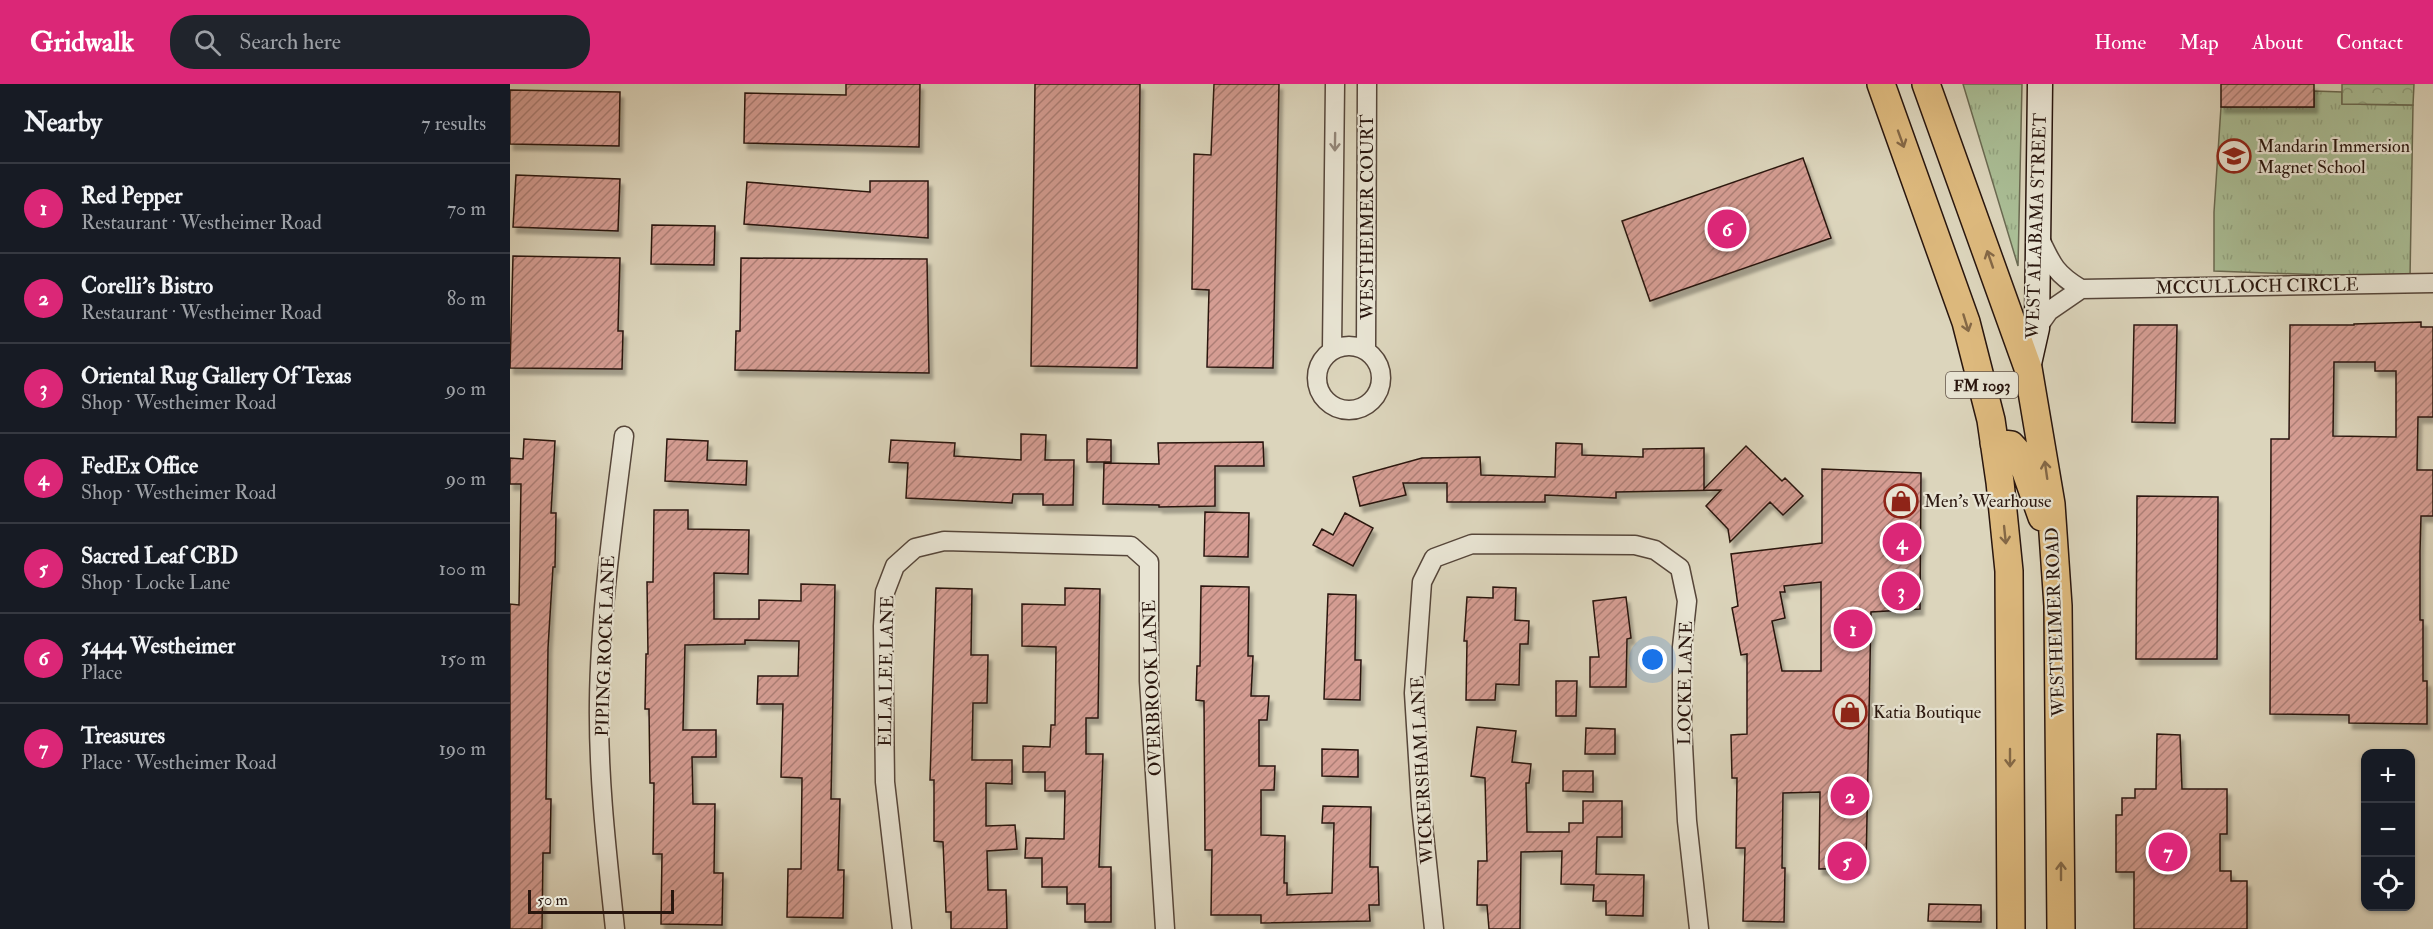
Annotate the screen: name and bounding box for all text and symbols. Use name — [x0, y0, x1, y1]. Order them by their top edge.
search box — [170, 15, 590, 69]
text: Gridwalk — [30, 25, 134, 60]
icon: search — [191, 26, 224, 59]
text: Search here — [239, 28, 341, 56]
text: Home — [2094, 29, 2146, 56]
text: Map — [2179, 29, 2219, 56]
text: About — [2252, 29, 2303, 56]
text: Contact — [2336, 29, 2403, 56]
text: Nearby — [24, 107, 102, 139]
text: 7 results — [421, 111, 486, 136]
street label: WEST ALABAMA STREET — [2021, 112, 2052, 340]
street label: WESTHEIMER COURT — [1356, 114, 1379, 321]
one-way arrow — [1896, 129, 1907, 148]
one-way arrow — [1329, 132, 1341, 152]
place label: Mandarin Immersion Magnet School — [2257, 135, 2410, 179]
school or university icon: Mandarin Immersion Magnet School — [2216, 138, 2252, 174]
text: Red Pepper — [81, 182, 182, 210]
text: 1 — [40, 196, 47, 221]
text: 70 m — [447, 196, 486, 221]
pin: 6 — [1708, 206, 1746, 252]
text: Restaurant · Westheimer Road — [81, 210, 322, 235]
one-way arrow — [1984, 250, 1995, 269]
text: Corelli’s Bistro — [81, 272, 213, 300]
street label: MCCULLOCH CIRCLE — [2155, 273, 2359, 300]
text: 2 — [38, 286, 49, 311]
text: 80 m — [447, 286, 486, 311]
text: Restaurant · Westheimer Road — [81, 300, 322, 325]
one-way arrow — [1961, 313, 1972, 332]
text: Oriental Rug Gallery Of Texas — [81, 362, 351, 390]
road number: FM 1093 — [1946, 372, 2018, 398]
text: 3 — [40, 376, 47, 401]
text: 90 m — [446, 376, 486, 401]
text: Shop · Westheimer Road — [81, 390, 276, 415]
text: FedEx Office — [81, 452, 198, 480]
one-way arrow — [2041, 460, 2052, 480]
text: 4 — [38, 466, 49, 491]
text: 90 m — [446, 466, 486, 491]
text: Shop · Westheimer Road — [81, 480, 276, 505]
shop icon: Men's Wearhouse — [1883, 483, 1919, 519]
place label: Men's Wearhouse — [1924, 490, 2052, 513]
pin: 4 — [1882, 520, 1922, 564]
one-way arrow — [2000, 524, 2011, 544]
street label: WESTHEIMER ROAD — [2041, 527, 2070, 718]
text: Sacred Leaf CBD — [81, 542, 238, 570]
street label: PIPING ROCK LANE — [591, 555, 620, 737]
text: 5 — [39, 556, 48, 581]
text: 100 m — [439, 556, 486, 581]
pin: 3 — [1882, 568, 1920, 614]
text: Shop · Locke Lane — [81, 570, 230, 595]
street label: ELLA LEE LANE — [874, 595, 899, 747]
street label: OVERBROOK LANE — [1138, 599, 1167, 776]
pin: 1 — [1834, 606, 1872, 652]
street label: LOCKE LANE — [1673, 621, 1698, 745]
text: 5444 Westheimer — [81, 632, 236, 660]
your location — [1638, 645, 1667, 674]
text: 6 — [38, 646, 49, 671]
text: 150 m — [440, 646, 486, 671]
text: Place — [81, 660, 122, 685]
street label: WICKERSHAM LANE — [1406, 675, 1439, 866]
shop icon: Katia Boutique — [1832, 694, 1868, 730]
place label: Katia Boutique — [1873, 701, 1982, 724]
text: Treasures — [81, 722, 165, 750]
text: 7 — [39, 736, 48, 761]
text: 190 m — [439, 736, 486, 761]
one-way arrow — [2004, 748, 2016, 768]
map controls — [2361, 749, 2415, 911]
button: + — [2361, 749, 2415, 803]
text: Place · Westheimer Road — [81, 750, 277, 775]
pin: 2 — [1830, 774, 1870, 818]
button: − — [2361, 803, 2415, 857]
pin: 7 — [2148, 830, 2188, 874]
pin: 5 — [1828, 838, 1866, 884]
button: locate — [2361, 857, 2415, 911]
one-way arrow — [2055, 861, 2067, 881]
scale bar — [528, 887, 674, 914]
text: 50 m — [537, 890, 568, 910]

